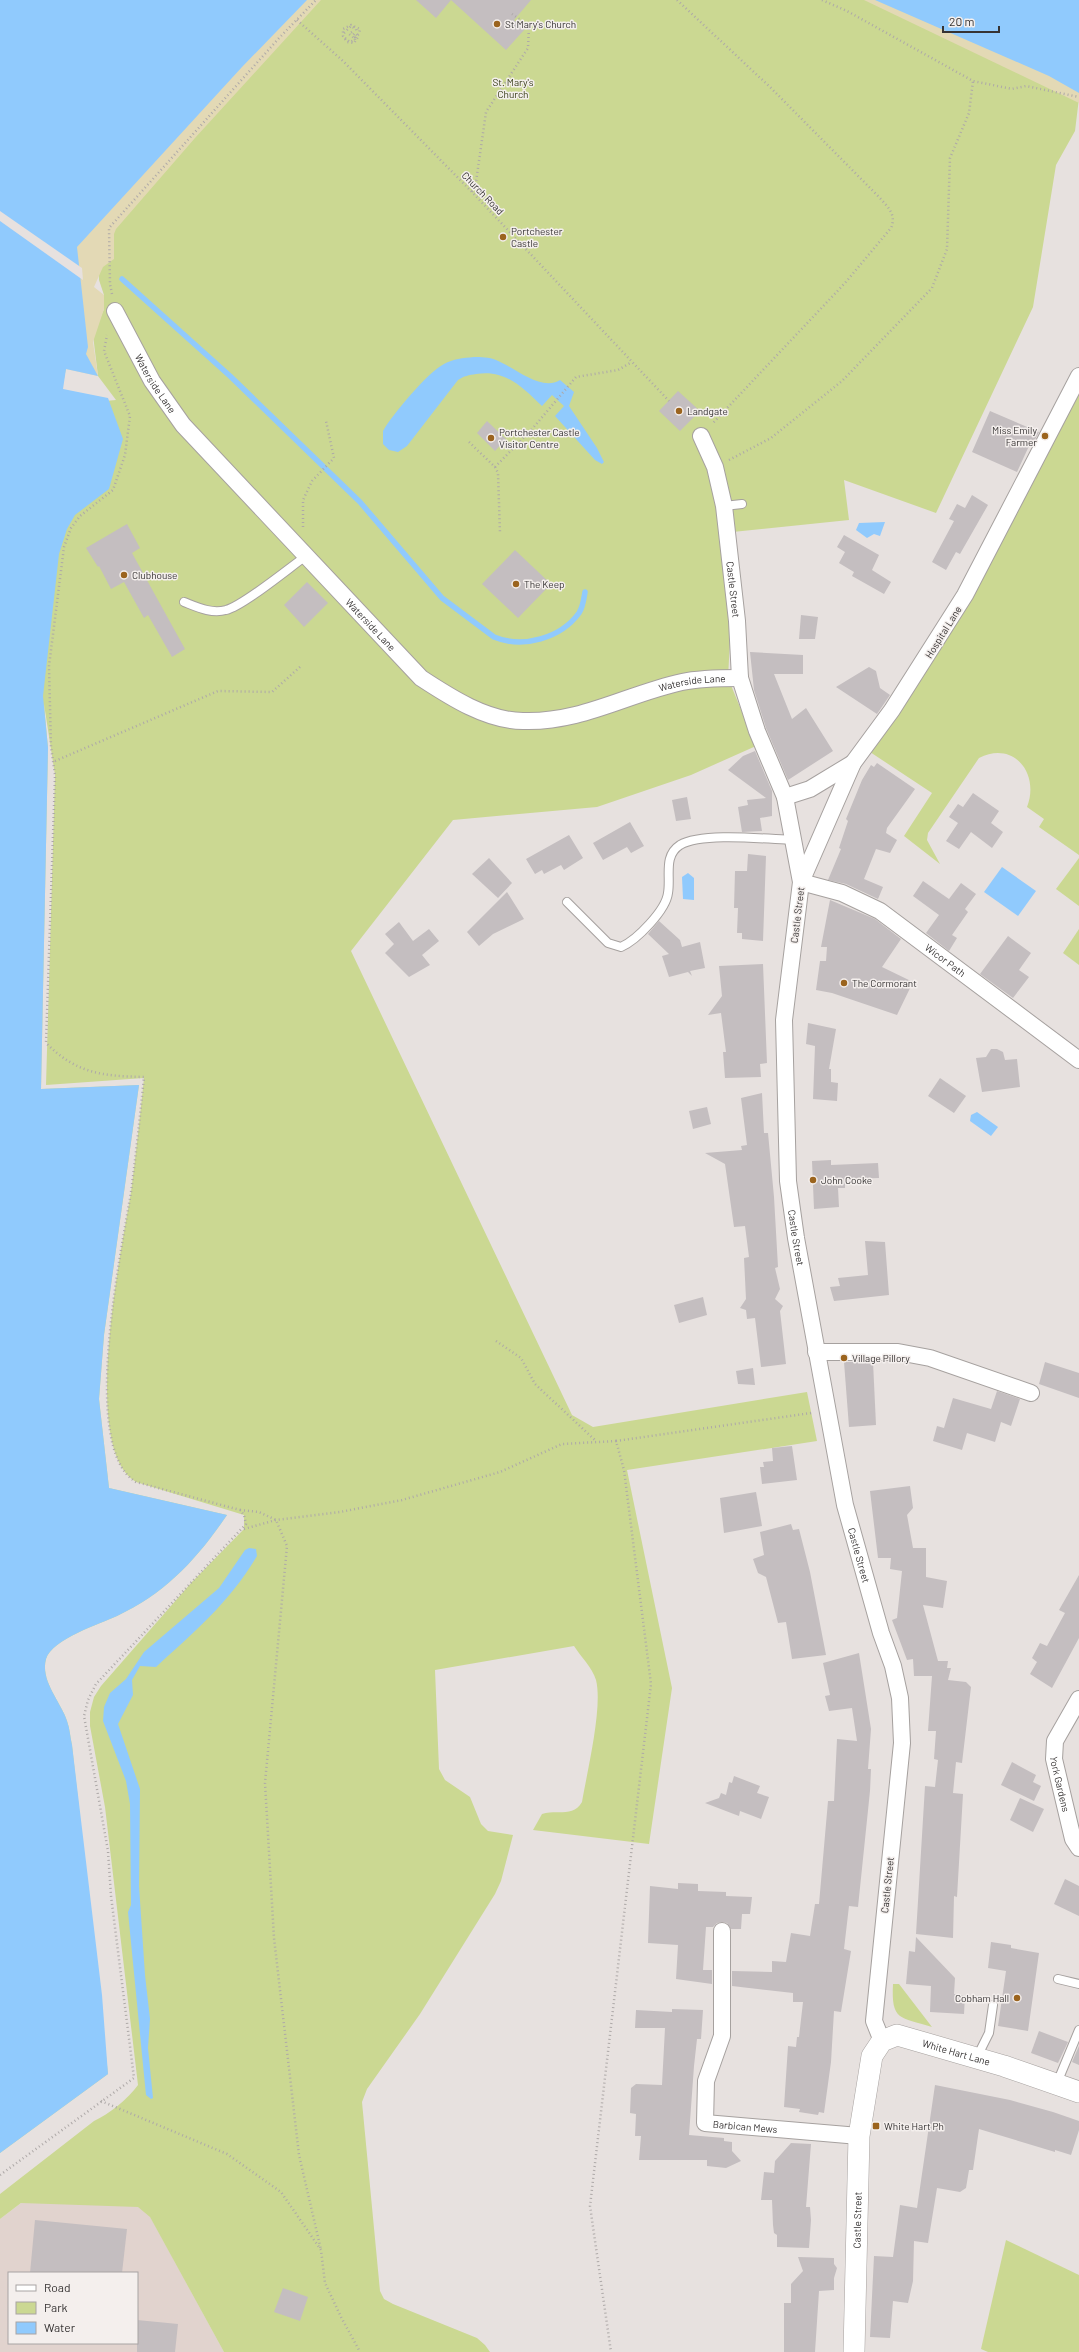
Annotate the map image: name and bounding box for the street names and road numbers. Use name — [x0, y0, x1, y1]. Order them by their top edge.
street label: Church Road — [460, 169, 506, 217]
street label: Waterside Lane — [133, 352, 179, 415]
street label: Castle Street — [724, 561, 743, 619]
street label: Waterside Lane — [343, 596, 398, 653]
street label: Hospital Lane — [922, 604, 964, 660]
street label: Waterside Lane — [657, 672, 726, 694]
street label: Castle Street — [788, 886, 806, 944]
street label: Wicor Path — [923, 941, 968, 979]
street label: Castle Street — [786, 1209, 807, 1267]
street label: Castle Street — [846, 1526, 873, 1584]
street label: York Gardens — [1048, 1756, 1072, 1813]
street label: Castle Street — [878, 1856, 896, 1914]
street label: White Hart Lane — [921, 2037, 992, 2068]
street label: Barbican Mews — [712, 2118, 778, 2135]
street label: Castle Street — [850, 2191, 864, 2248]

